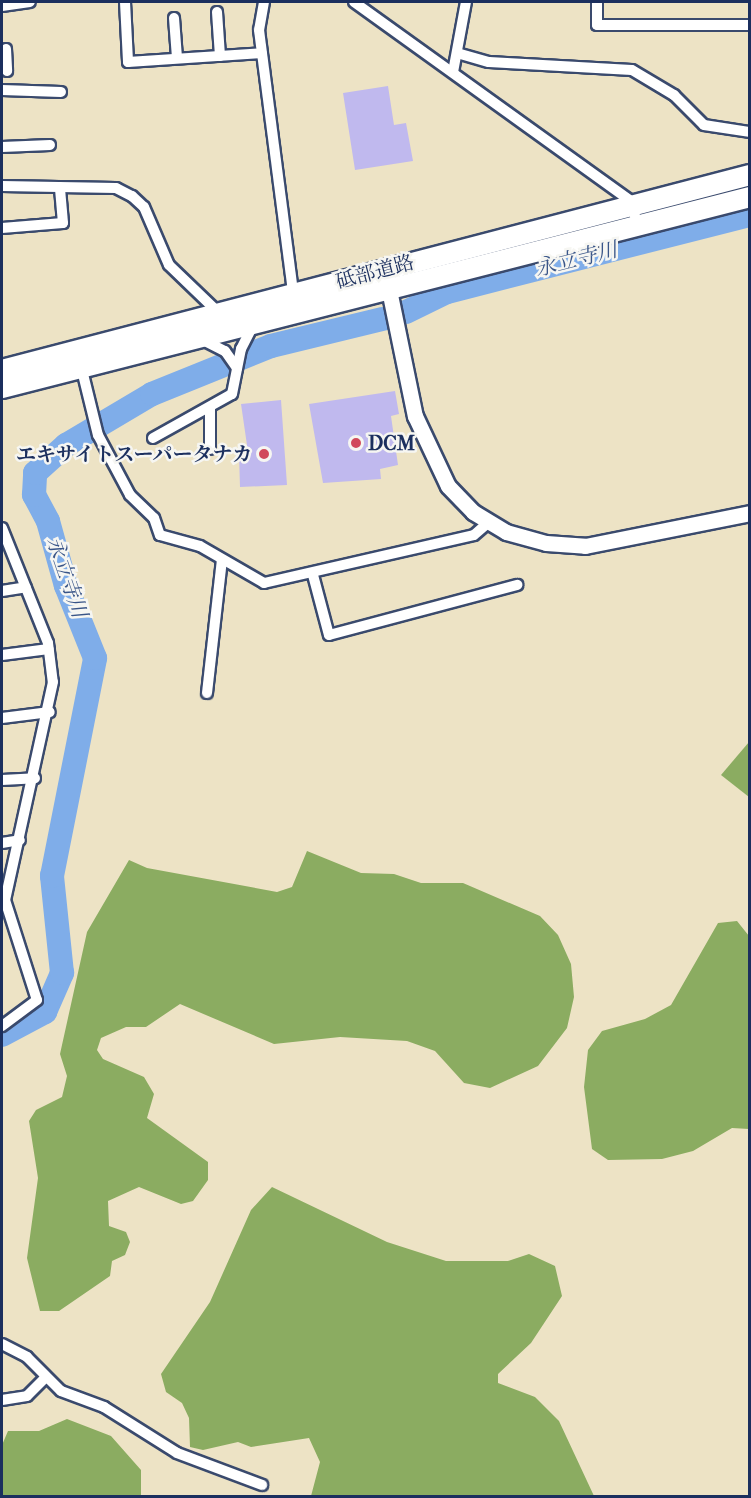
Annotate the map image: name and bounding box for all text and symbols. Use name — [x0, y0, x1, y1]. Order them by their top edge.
water label: 永立寺川 — [532, 237, 620, 281]
street label: 砥部道路 — [333, 250, 417, 294]
place label: DCM — [368, 431, 415, 455]
marker: DCM — [349, 436, 363, 450]
place label: エキサイトスーパータナカ — [13, 442, 252, 466]
marker: エキサイトスーパータナカ — [257, 447, 271, 461]
water label: 永立寺川 — [41, 533, 93, 621]

